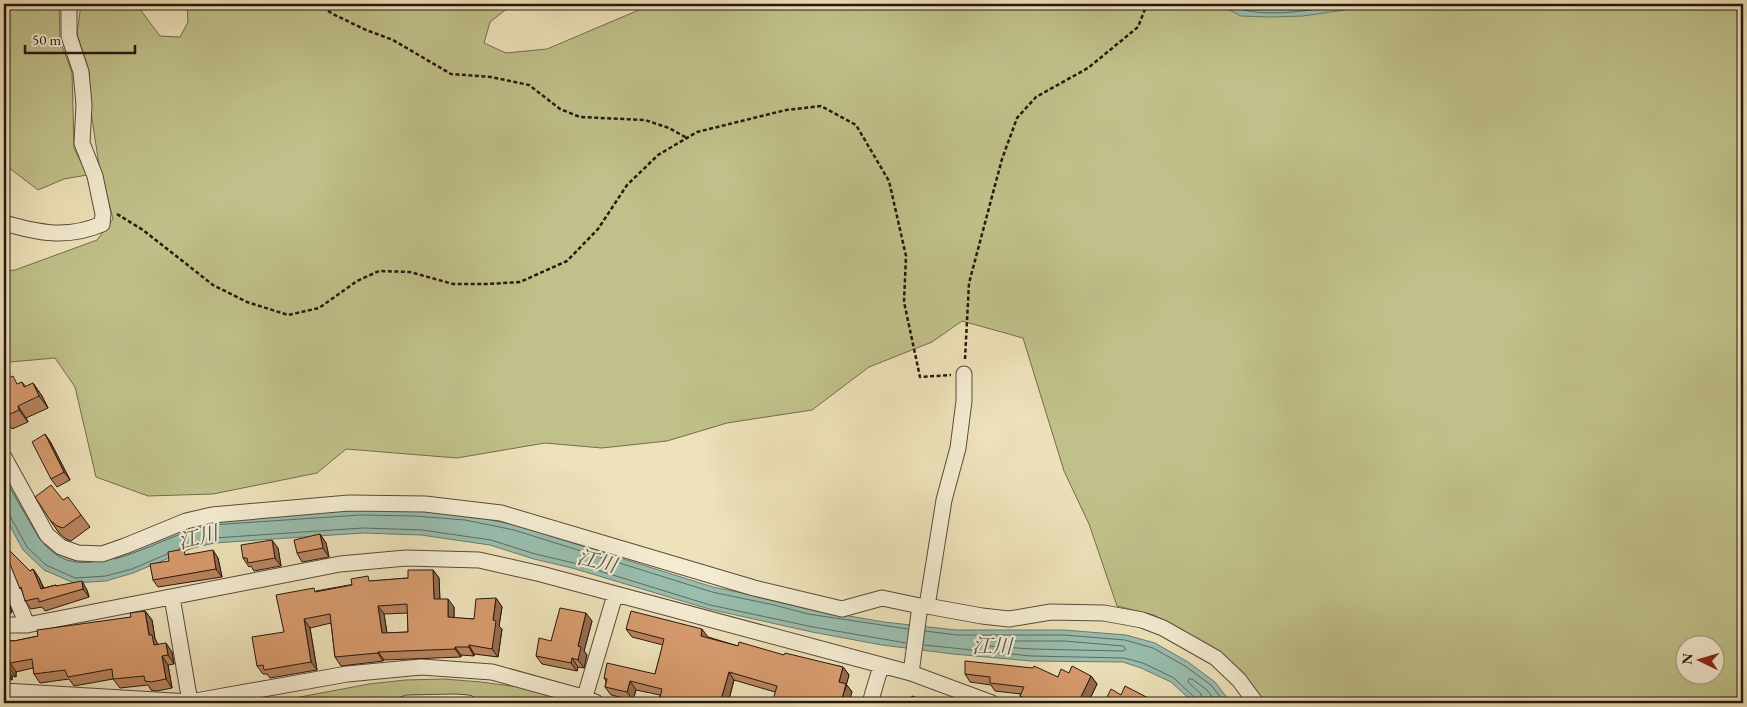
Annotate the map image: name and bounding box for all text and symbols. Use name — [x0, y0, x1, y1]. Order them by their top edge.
scale bar — [25, 22, 135, 54]
text: 50 m — [32, 30, 61, 49]
water label: 江川 — [175, 519, 222, 554]
water label: 江川 — [574, 544, 621, 579]
water label: 江川 — [972, 633, 1014, 659]
north arrow — [1674, 634, 1724, 684]
text: N — [1678, 652, 1697, 665]

